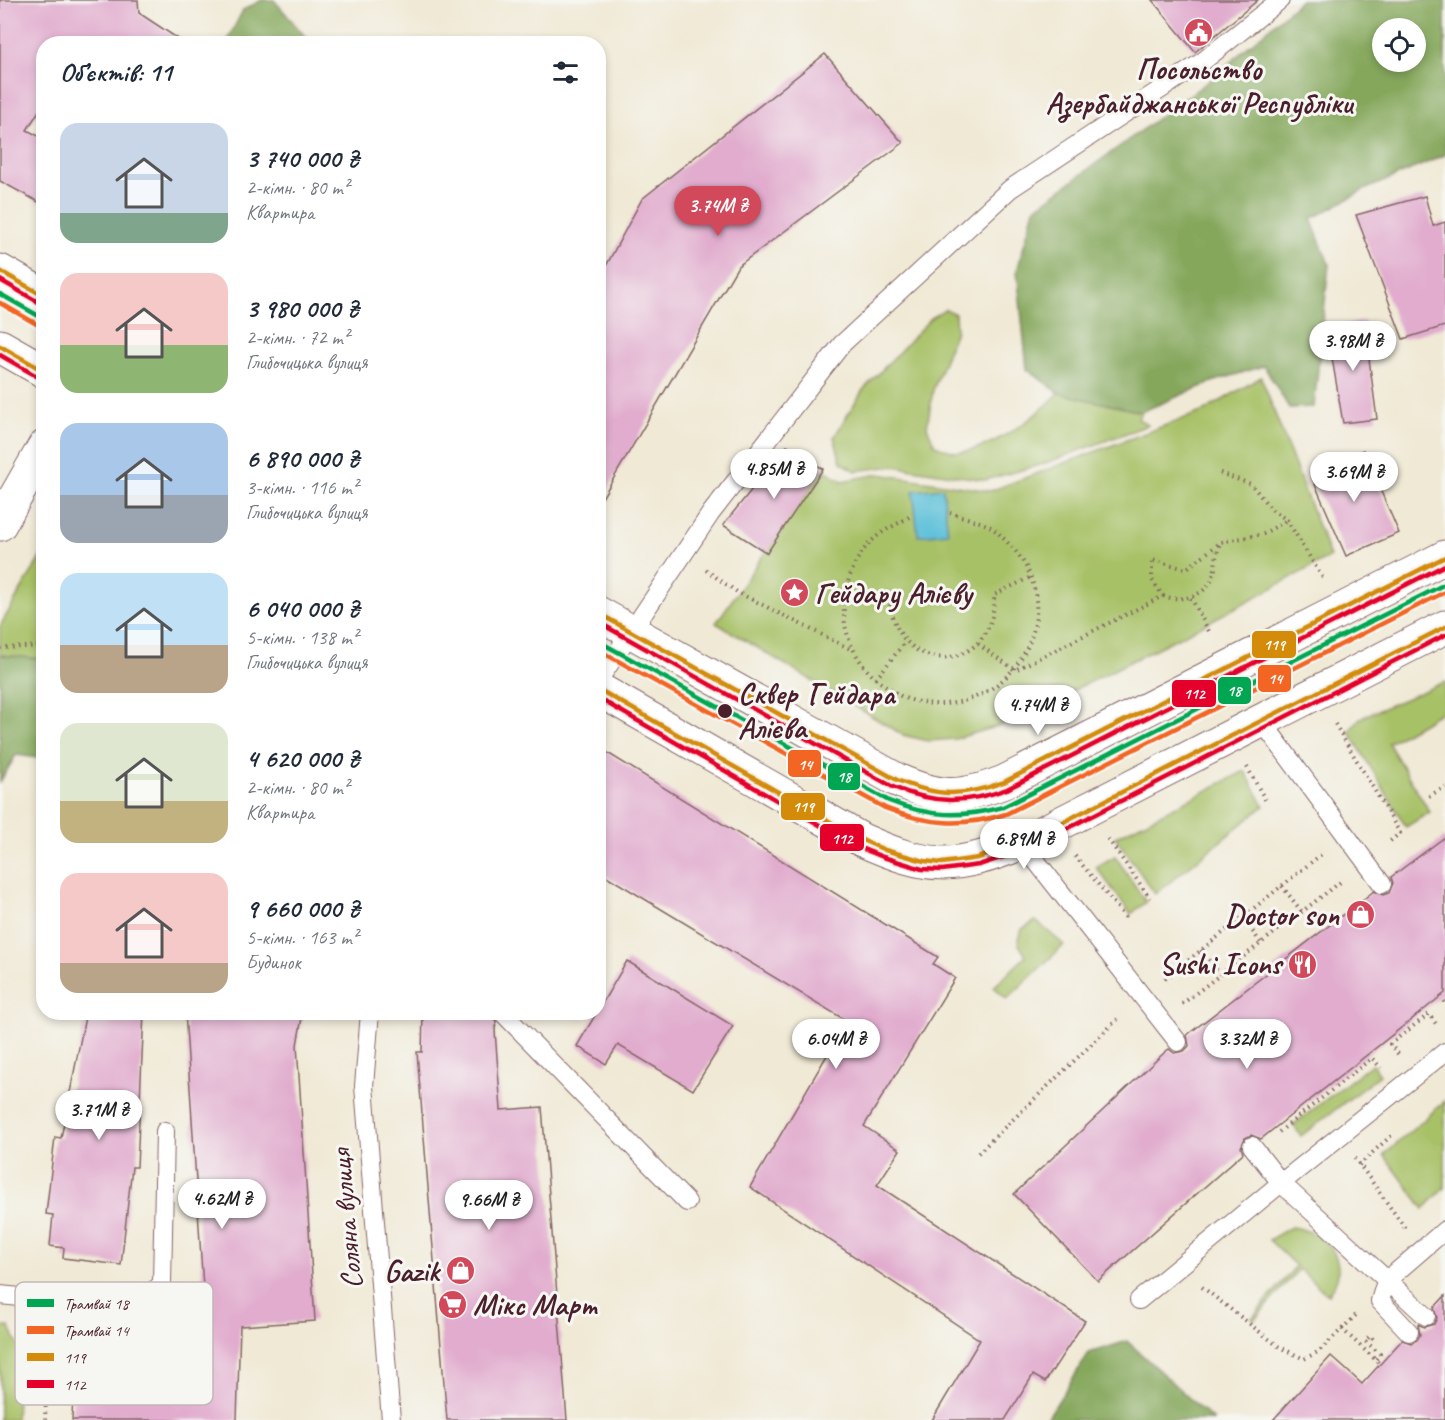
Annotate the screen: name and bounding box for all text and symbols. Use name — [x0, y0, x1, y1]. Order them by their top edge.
public building icon: Посольство Азербайджанської Республіки — [1183, 16, 1215, 48]
map controls — [1372, 18, 1426, 72]
button: locate — [1372, 18, 1426, 72]
place label: Посольство Азербайджанської Республіки — [1046, 50, 1354, 123]
text: Об’єктів: 11 — [60, 56, 172, 89]
icon: filters — [549, 56, 582, 89]
text: 3 740 000 ₴ — [246, 142, 359, 175]
icon: home — [108, 147, 180, 219]
text: 2-кімн. · 80 m² — [246, 175, 349, 200]
pin: 3.74M ₴ — [663, 186, 773, 237]
text: 3.74M ₴ — [688, 193, 748, 218]
text: Квартира — [246, 200, 314, 225]
text: 3 980 000 ₴ — [246, 292, 358, 325]
icon: home — [108, 297, 180, 369]
pin: 3.98M ₴ — [1298, 321, 1408, 372]
text: 2-кімн. · 72 m² — [246, 325, 349, 350]
text: 3.98M ₴ — [1323, 328, 1383, 353]
text: Глибочицька вулиця — [246, 350, 368, 375]
text: 6 890 000 ₴ — [246, 442, 359, 475]
icon: home — [108, 447, 180, 519]
pin: 4.85M ₴ — [719, 449, 829, 500]
pin: 3.69M ₴ — [1299, 452, 1409, 503]
text: 4.85M ₴ — [744, 456, 804, 481]
text: 3.69M ₴ — [1324, 459, 1384, 484]
text: 3-кімн. · 116 m² — [246, 475, 358, 500]
text: Глибочицька вулиця — [246, 500, 368, 525]
place label: Гейдару Алієву — [815, 574, 974, 613]
place icon: Гейдару Алієву — [778, 577, 810, 609]
text: 6 040 000 ₴ — [246, 592, 359, 625]
icon: home — [108, 597, 180, 669]
text: 5-кімн. · 138 m² — [246, 625, 358, 650]
line badge: 119 — [1251, 630, 1297, 659]
text: 119 — [1263, 635, 1287, 655]
text: Глибочицька вулиця — [246, 650, 368, 675]
line badge: 14 — [1257, 664, 1292, 693]
text: 14 — [1268, 669, 1284, 689]
place label: Сквер Гейдара Алієва — [738, 675, 896, 747]
line badge: 18 — [1217, 676, 1252, 705]
line badge: 112 — [1171, 679, 1217, 708]
text: 18 — [1227, 681, 1243, 701]
text: 112 — [1183, 684, 1207, 704]
pin: 4.74M ₴ — [983, 685, 1093, 736]
text: 4.74M ₴ — [1008, 692, 1068, 717]
marker: Сквер Гейдара Алієва — [716, 702, 734, 720]
text: 4 620 000 ₴ — [246, 742, 359, 775]
icon: home — [108, 747, 180, 819]
line badge: 14 — [787, 749, 822, 778]
text: 14 — [798, 755, 814, 775]
line badge: 18 — [827, 762, 861, 791]
text: 18 — [837, 767, 853, 787]
text: 2-кімн. · 80 m² — [246, 775, 349, 800]
line badge: 119 — [780, 792, 826, 821]
text: 119 — [792, 797, 816, 817]
text: Квартира — [246, 800, 314, 825]
pin: 6.89M ₴ — [969, 819, 1079, 870]
line badge: 112 — [819, 823, 865, 852]
text: 6.89M ₴ — [994, 826, 1054, 851]
text: 112 — [831, 829, 855, 849]
text: 9 660 000 ₴ — [246, 892, 360, 925]
place label: Doctor son — [1225, 896, 1340, 934]
icon: home — [108, 897, 180, 969]
shop icon: Doctor son — [1344, 899, 1376, 931]
text: 5-кімн. · 163 m² — [246, 925, 358, 950]
place label: Sushi Icons — [1159, 945, 1284, 983]
restaurant icon: Sushi Icons — [1286, 948, 1318, 980]
text: Будинок — [246, 950, 301, 975]
pin: 6.04M ₴ — [781, 1019, 891, 1070]
pin: 3.32M ₴ — [1192, 1019, 1302, 1070]
text: 6.04M ₴ — [806, 1026, 866, 1051]
text: 3.32M ₴ — [1217, 1026, 1277, 1051]
pin: 3.71M ₴ — [44, 1090, 154, 1141]
text: 3.71M ₴ — [69, 1097, 129, 1122]
street label: Соляна вулиця — [321, 1145, 371, 1290]
pin: 4.62M ₴ — [167, 1179, 277, 1230]
pin: 9.66M ₴ — [434, 1180, 544, 1231]
text: 4.62M ₴ — [192, 1186, 252, 1211]
text: 9.66M ₴ — [459, 1187, 519, 1212]
place label: Gazik — [384, 1252, 442, 1290]
shop icon: Gazik — [444, 1255, 476, 1287]
legend — [15, 1282, 213, 1405]
place label: Мікс Март — [473, 1286, 599, 1324]
supermarket icon: Мікс Март — [436, 1289, 468, 1321]
text: Трамвай 18 — [64, 1294, 130, 1314]
text: Трамвай 14 — [64, 1321, 130, 1341]
text: 119 — [64, 1348, 87, 1368]
text: 112 — [64, 1375, 87, 1395]

